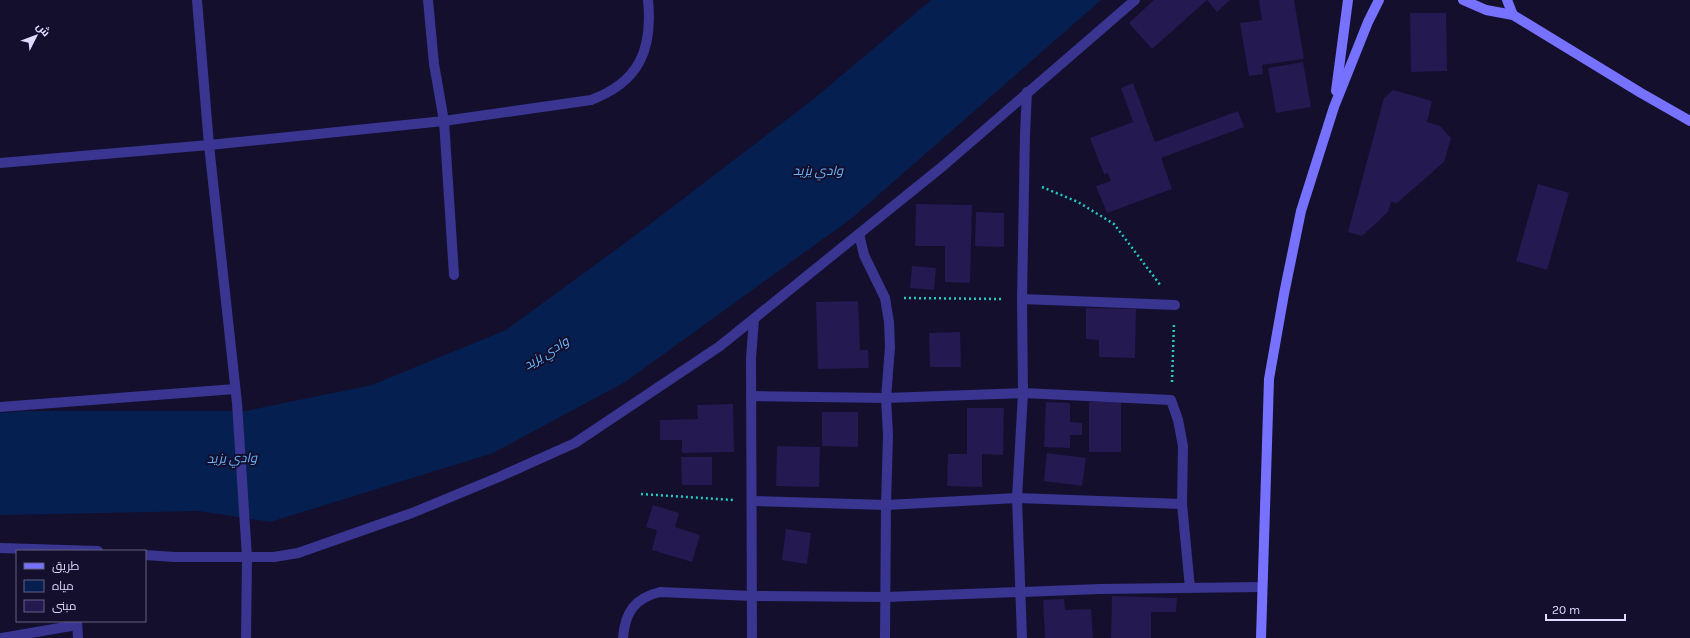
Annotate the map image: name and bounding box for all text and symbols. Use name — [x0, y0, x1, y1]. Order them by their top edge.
north arrow — [16, 16, 56, 56]
text: ش — [34, 20, 53, 39]
water label: وادي يزيد — [793, 163, 844, 181]
water label: وادي يزيد — [521, 333, 574, 375]
water label: وادي يزيد — [207, 450, 258, 469]
legend — [16, 550, 146, 622]
text: طريق — [52, 559, 80, 573]
text: مياه — [52, 579, 74, 593]
scale bar — [1546, 596, 1625, 622]
text: مبنى — [52, 599, 77, 613]
text: 20 m — [1552, 603, 1580, 617]

